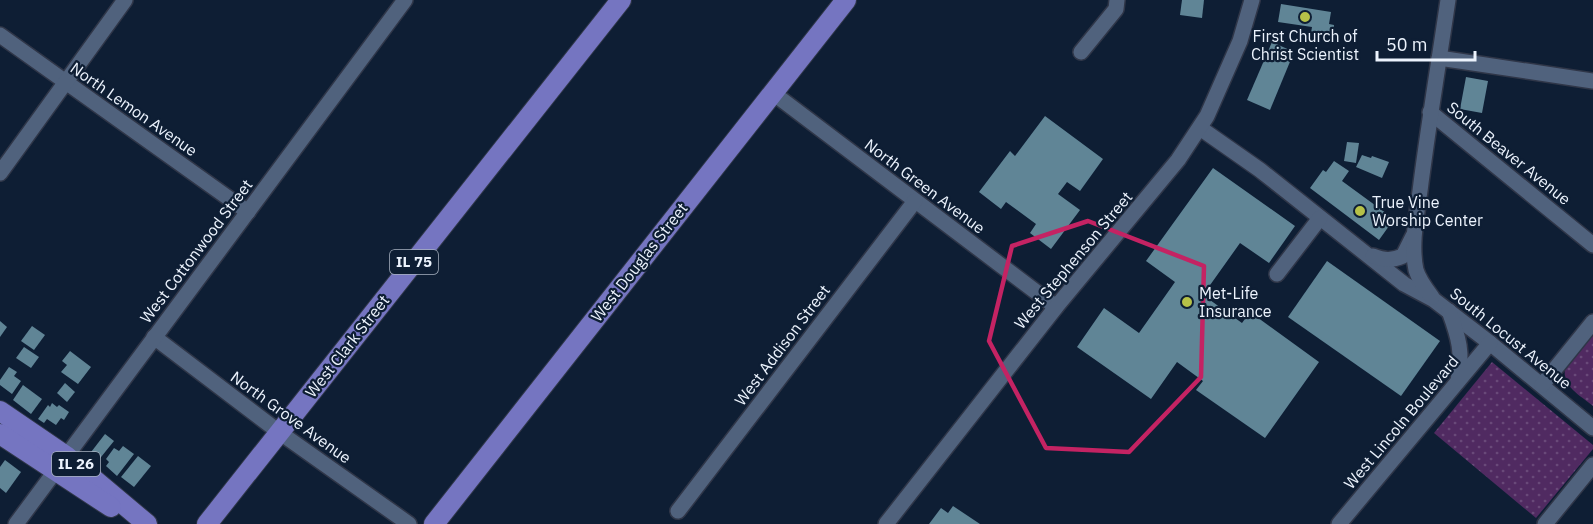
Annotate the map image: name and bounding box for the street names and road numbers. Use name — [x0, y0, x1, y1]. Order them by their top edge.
street label: North Lemon Avenue — [67, 58, 202, 160]
street label: South Beaver Avenue — [1443, 97, 1575, 209]
street label: North Green Avenue — [861, 134, 989, 238]
street label: West Cottonwood Street — [135, 175, 257, 327]
street label: West Stephenson Street — [1010, 187, 1136, 333]
street label: West Douglas Street — [586, 199, 692, 325]
road number: IL 75 — [390, 250, 438, 274]
street label: West Addison Street — [730, 281, 834, 409]
street label: South Locust Avenue — [1446, 283, 1576, 393]
street label: West Clark Street — [301, 291, 393, 401]
street label: West Lincoln Boulevard — [1339, 351, 1463, 493]
street label: North Grove Avenue — [227, 367, 355, 468]
road number: IL 26 — [52, 452, 100, 476]

